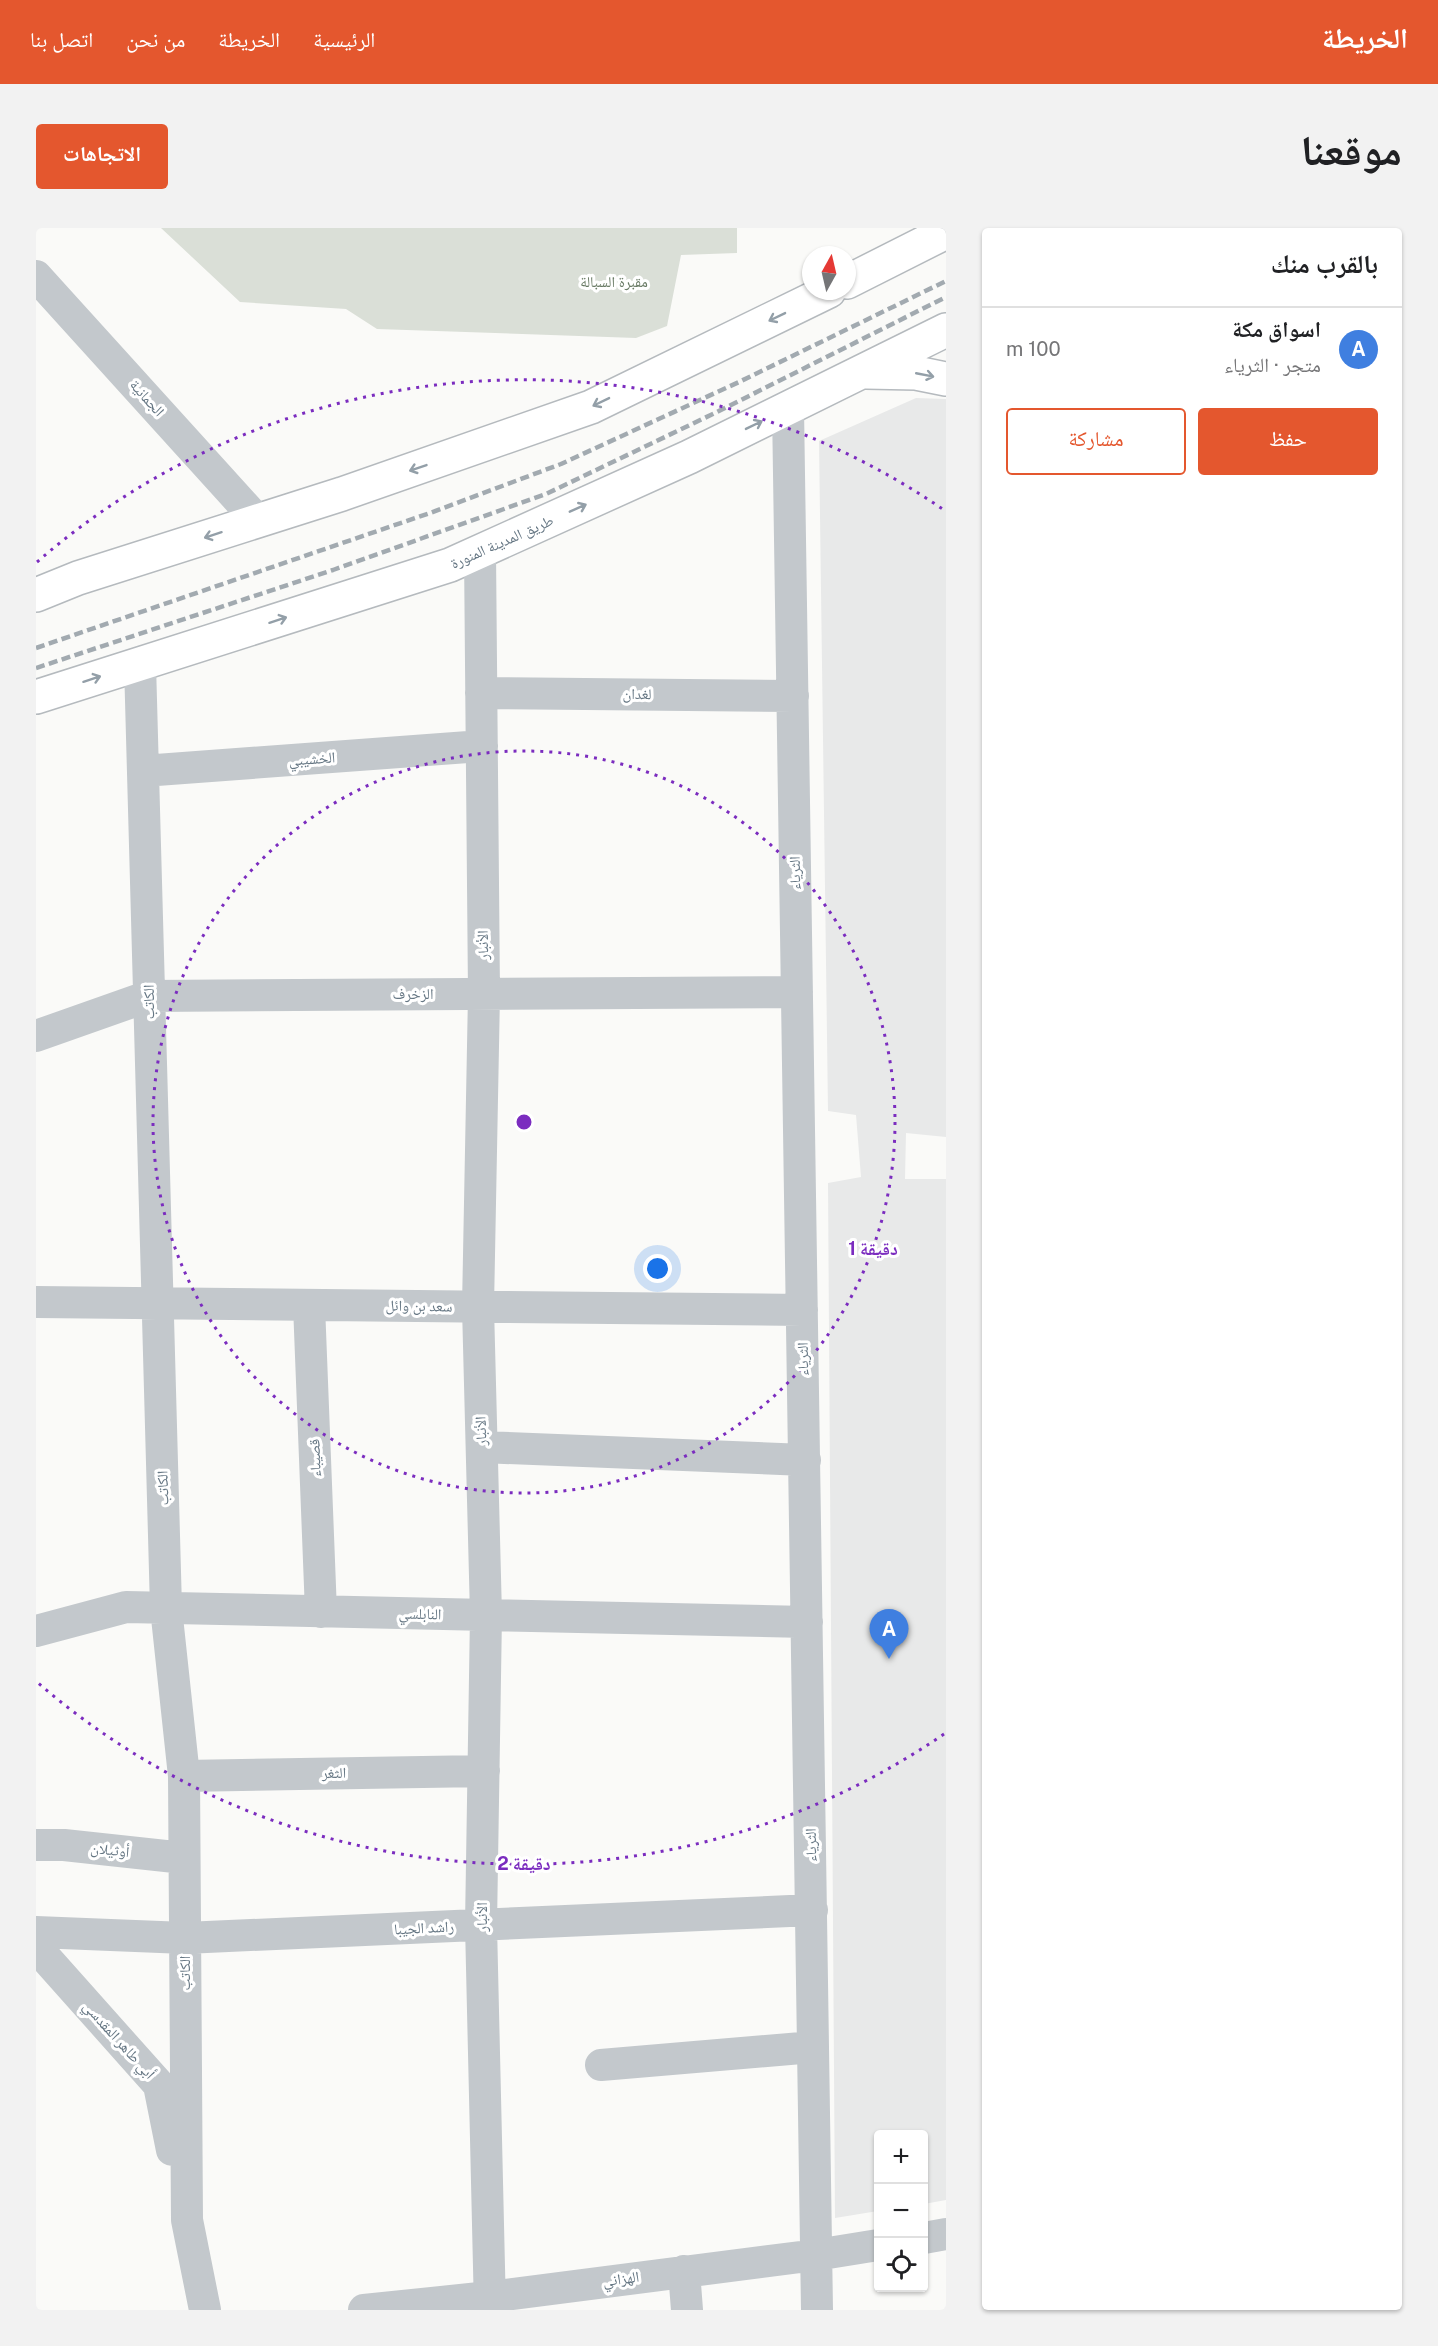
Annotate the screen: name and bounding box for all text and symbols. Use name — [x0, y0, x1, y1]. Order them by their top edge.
text: الخريطة — [1322, 21, 1408, 54]
text: اتصل بنا — [30, 27, 93, 52]
text: من نحن — [126, 27, 185, 52]
text: الخريطة — [218, 27, 280, 52]
text: الرئيسية — [313, 27, 375, 52]
button: الاتجاهات — [36, 124, 168, 189]
text: موقعنا — [1301, 125, 1402, 174]
north arrow — [802, 246, 856, 300]
text: بالقرب منك — [1271, 248, 1378, 279]
park label: مقبرة السبالة — [580, 273, 648, 291]
one-way arrow — [768, 312, 786, 324]
text: اسواق مكة — [1232, 316, 1321, 342]
text: 100 m — [1006, 337, 1061, 361]
text: A — [1351, 337, 1366, 361]
text: متجر · الثرياء — [1224, 353, 1321, 377]
one-way arrow — [914, 370, 934, 381]
street label: الجمانية — [126, 376, 168, 420]
one-way arrow — [593, 397, 611, 409]
button: مشاركة — [1006, 408, 1186, 475]
button: حفظ — [1198, 408, 1378, 475]
one-way arrow — [745, 419, 763, 431]
one-way arrow — [409, 463, 428, 474]
one-way arrow — [568, 502, 586, 513]
street label: طريق المدينة المنورة — [448, 511, 557, 574]
one-way arrow — [204, 530, 223, 541]
one-way arrow — [268, 614, 287, 625]
one-way arrow — [82, 673, 101, 684]
street label: لغدان — [622, 685, 652, 704]
street label: الخشيبي — [288, 748, 336, 772]
street label: الثرياء — [786, 856, 804, 890]
street label: الأنبار — [474, 930, 492, 961]
street label: الكاتب — [140, 984, 158, 1020]
street label: الزخرف — [392, 985, 434, 1003]
centre of rings — [514, 1112, 534, 1132]
text: 1 دقيقة — [848, 1238, 898, 1259]
your location — [643, 1254, 672, 1283]
street label: سعد بن وائل — [385, 1296, 453, 1317]
street label: الثرياء — [794, 1342, 812, 1376]
street label: الأنبار — [471, 1416, 491, 1447]
street label: قصيباء — [305, 1439, 324, 1477]
street label: الكاتب — [153, 1470, 172, 1506]
street label: النابلسي — [398, 1605, 442, 1626]
pin: A — [870, 1610, 908, 1659]
street label: الثغر — [321, 1764, 346, 1782]
street label: الثرياء — [802, 1828, 820, 1862]
street label: أوثيلان — [90, 1839, 130, 1862]
text: 2 دقيقة — [497, 1853, 551, 1874]
street label: الأنبار — [473, 1902, 491, 1933]
street label: راشد الجيبا — [393, 1917, 455, 1939]
street label: الكاتب — [176, 1956, 193, 1990]
street label: أبي طاهر المقدسي — [77, 1997, 159, 2085]
map controls — [874, 2130, 928, 2292]
button: + — [874, 2130, 928, 2184]
button: − — [874, 2184, 928, 2238]
button: locate — [874, 2238, 928, 2292]
street label: الهزاني — [602, 2268, 641, 2293]

